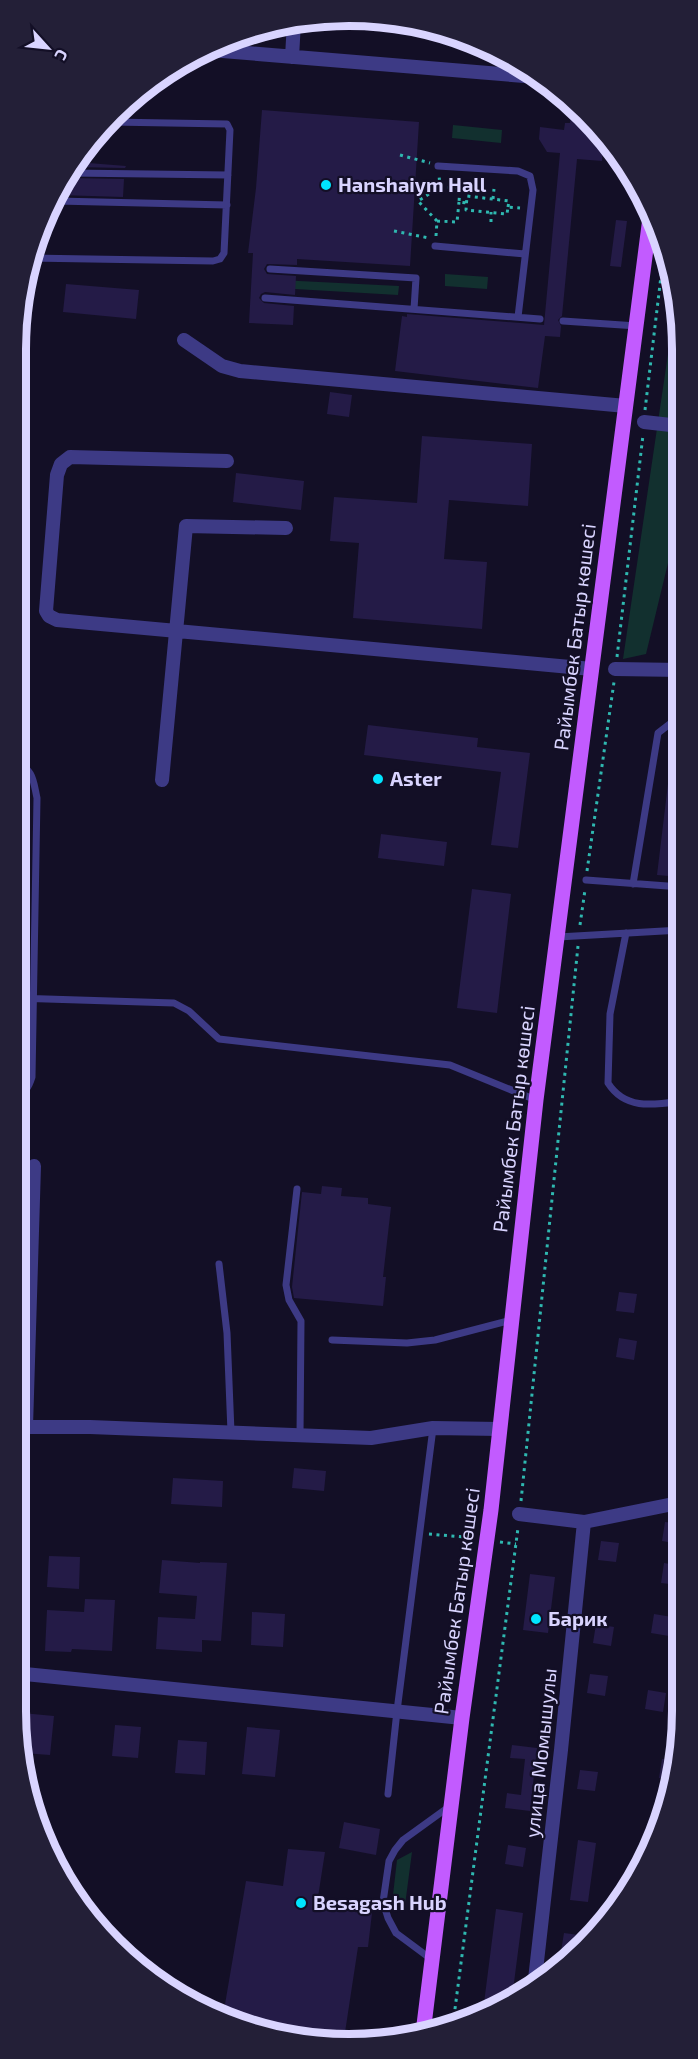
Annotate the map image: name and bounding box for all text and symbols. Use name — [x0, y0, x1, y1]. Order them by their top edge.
north arrow — [18, 18, 78, 78]
text: С — [51, 47, 72, 64]
place label: Hanshaiym Hall — [338, 172, 487, 197]
marker: Hanshaiym Hall — [319, 178, 333, 192]
street label: Райымбек Батыр көшесі — [548, 522, 600, 752]
place label: Aster — [390, 766, 442, 790]
marker: Aster — [371, 772, 385, 786]
street label: Райымбек Батыр көшесі — [487, 1004, 539, 1234]
street label: Райымбек Батыр көшесі — [428, 1486, 484, 1716]
place label: Барик — [548, 1606, 608, 1630]
marker: Барик — [529, 1612, 543, 1626]
street label: улица Момышулы — [519, 1667, 562, 1839]
place label: Besagash Hub — [313, 1890, 447, 1914]
marker: Besagash Hub — [294, 1896, 308, 1910]

